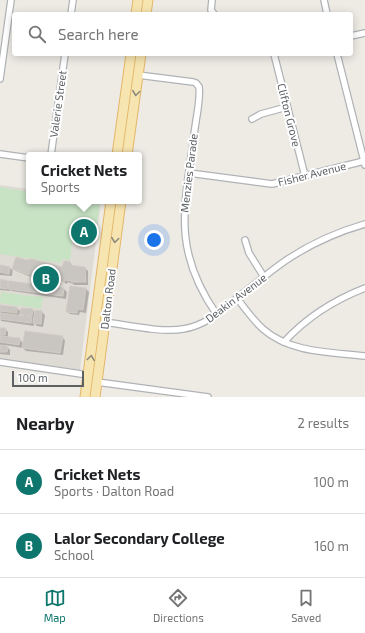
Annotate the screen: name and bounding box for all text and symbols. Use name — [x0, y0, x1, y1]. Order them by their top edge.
search box — [12, 12, 353, 56]
icon: search — [26, 23, 48, 45]
text: Search here — [58, 25, 139, 43]
street label: Valerie Street — [46, 70, 69, 138]
street label: Clifton Grove — [275, 82, 304, 148]
one-way arrow — [132, 90, 141, 96]
street label: Menzies Parade — [177, 133, 200, 213]
popup — [26, 152, 142, 204]
street label: Fisher Avenue — [276, 159, 347, 188]
text: Cricket Nets — [41, 161, 127, 179]
text: Sports — [41, 179, 80, 195]
pin: A — [71, 217, 97, 247]
your location — [144, 230, 164, 250]
one-way arrow — [111, 237, 120, 243]
pin: B — [33, 264, 59, 294]
street label: Dalton Road — [97, 268, 118, 330]
street label: Deakin Avenue — [203, 270, 269, 325]
one-way arrow — [86, 355, 95, 361]
scale bar — [12, 369, 84, 388]
text: 100 m — [18, 371, 48, 384]
text: Nearby — [16, 413, 74, 433]
text: 2 results — [297, 415, 349, 431]
text: Cricket Nets — [54, 465, 140, 483]
text: A — [25, 474, 33, 490]
text: 100 m — [314, 474, 349, 490]
text: Sports · Dalton Road — [54, 483, 174, 499]
text: Lalor Secondary College — [54, 529, 225, 547]
text: B — [25, 538, 33, 554]
text: 160 m — [314, 538, 349, 554]
text: School — [54, 547, 94, 563]
tab: Map — [44, 587, 66, 624]
tab: Directions — [153, 587, 204, 624]
tab: Saved — [291, 587, 321, 624]

